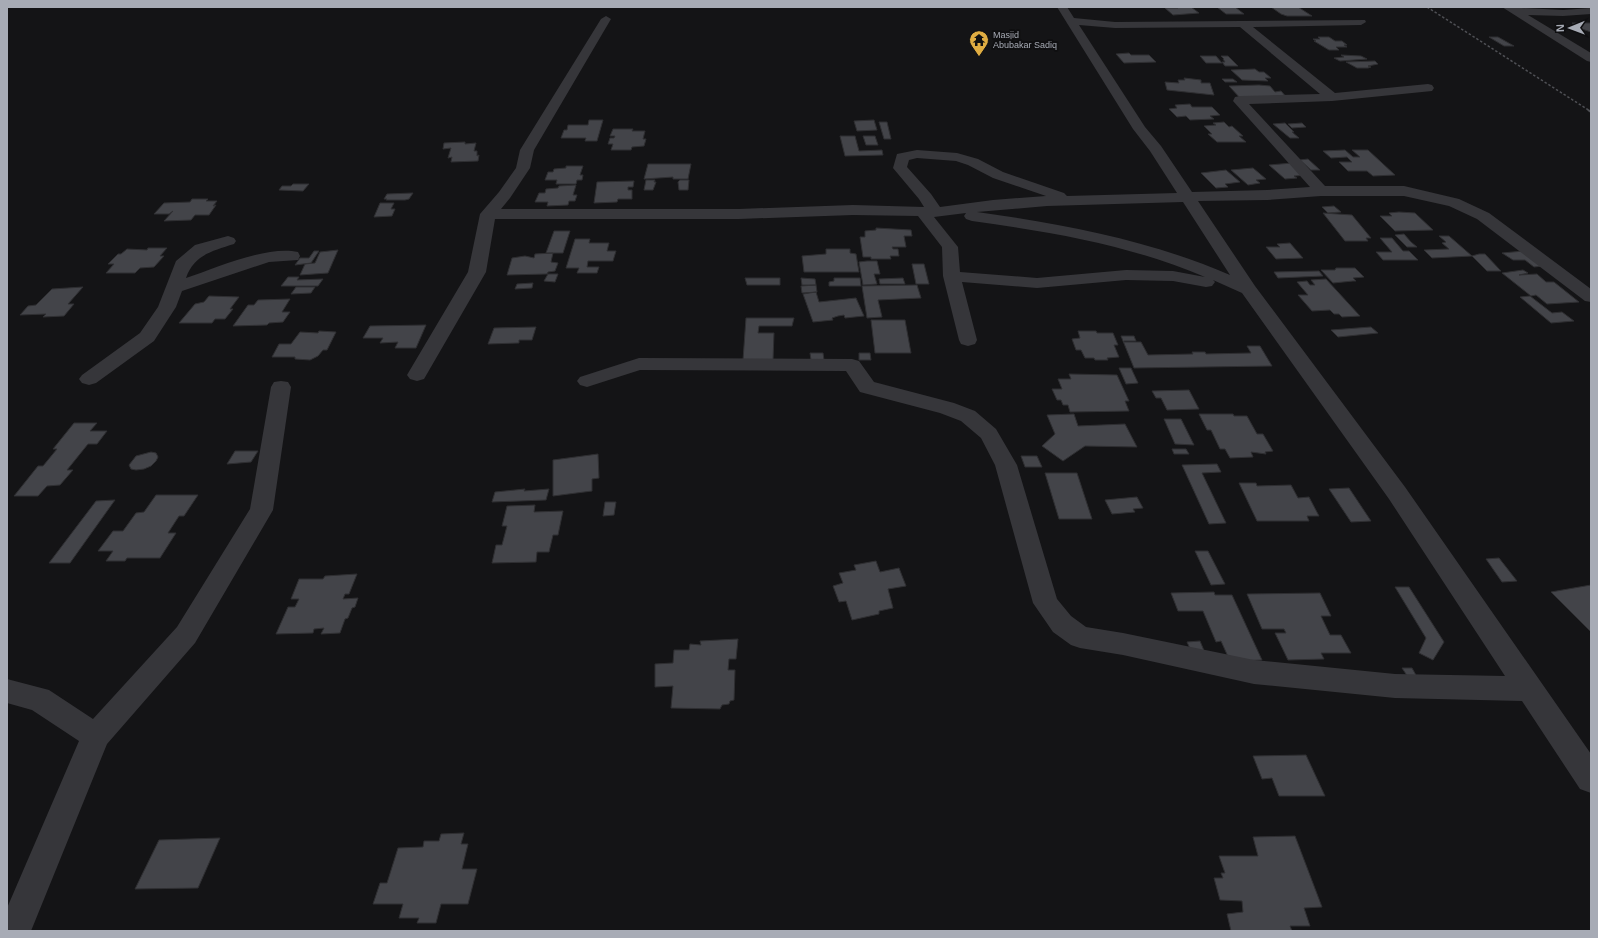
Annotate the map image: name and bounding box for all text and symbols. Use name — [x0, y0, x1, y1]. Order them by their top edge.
north arrow — [1550, 8, 1590, 48]
text: N — [1554, 24, 1566, 32]
temple icon: Masjid Abubakar Sadiq — [968, 29, 990, 57]
place label: Masjid Abubakar Sadiq — [993, 30, 1057, 50]

